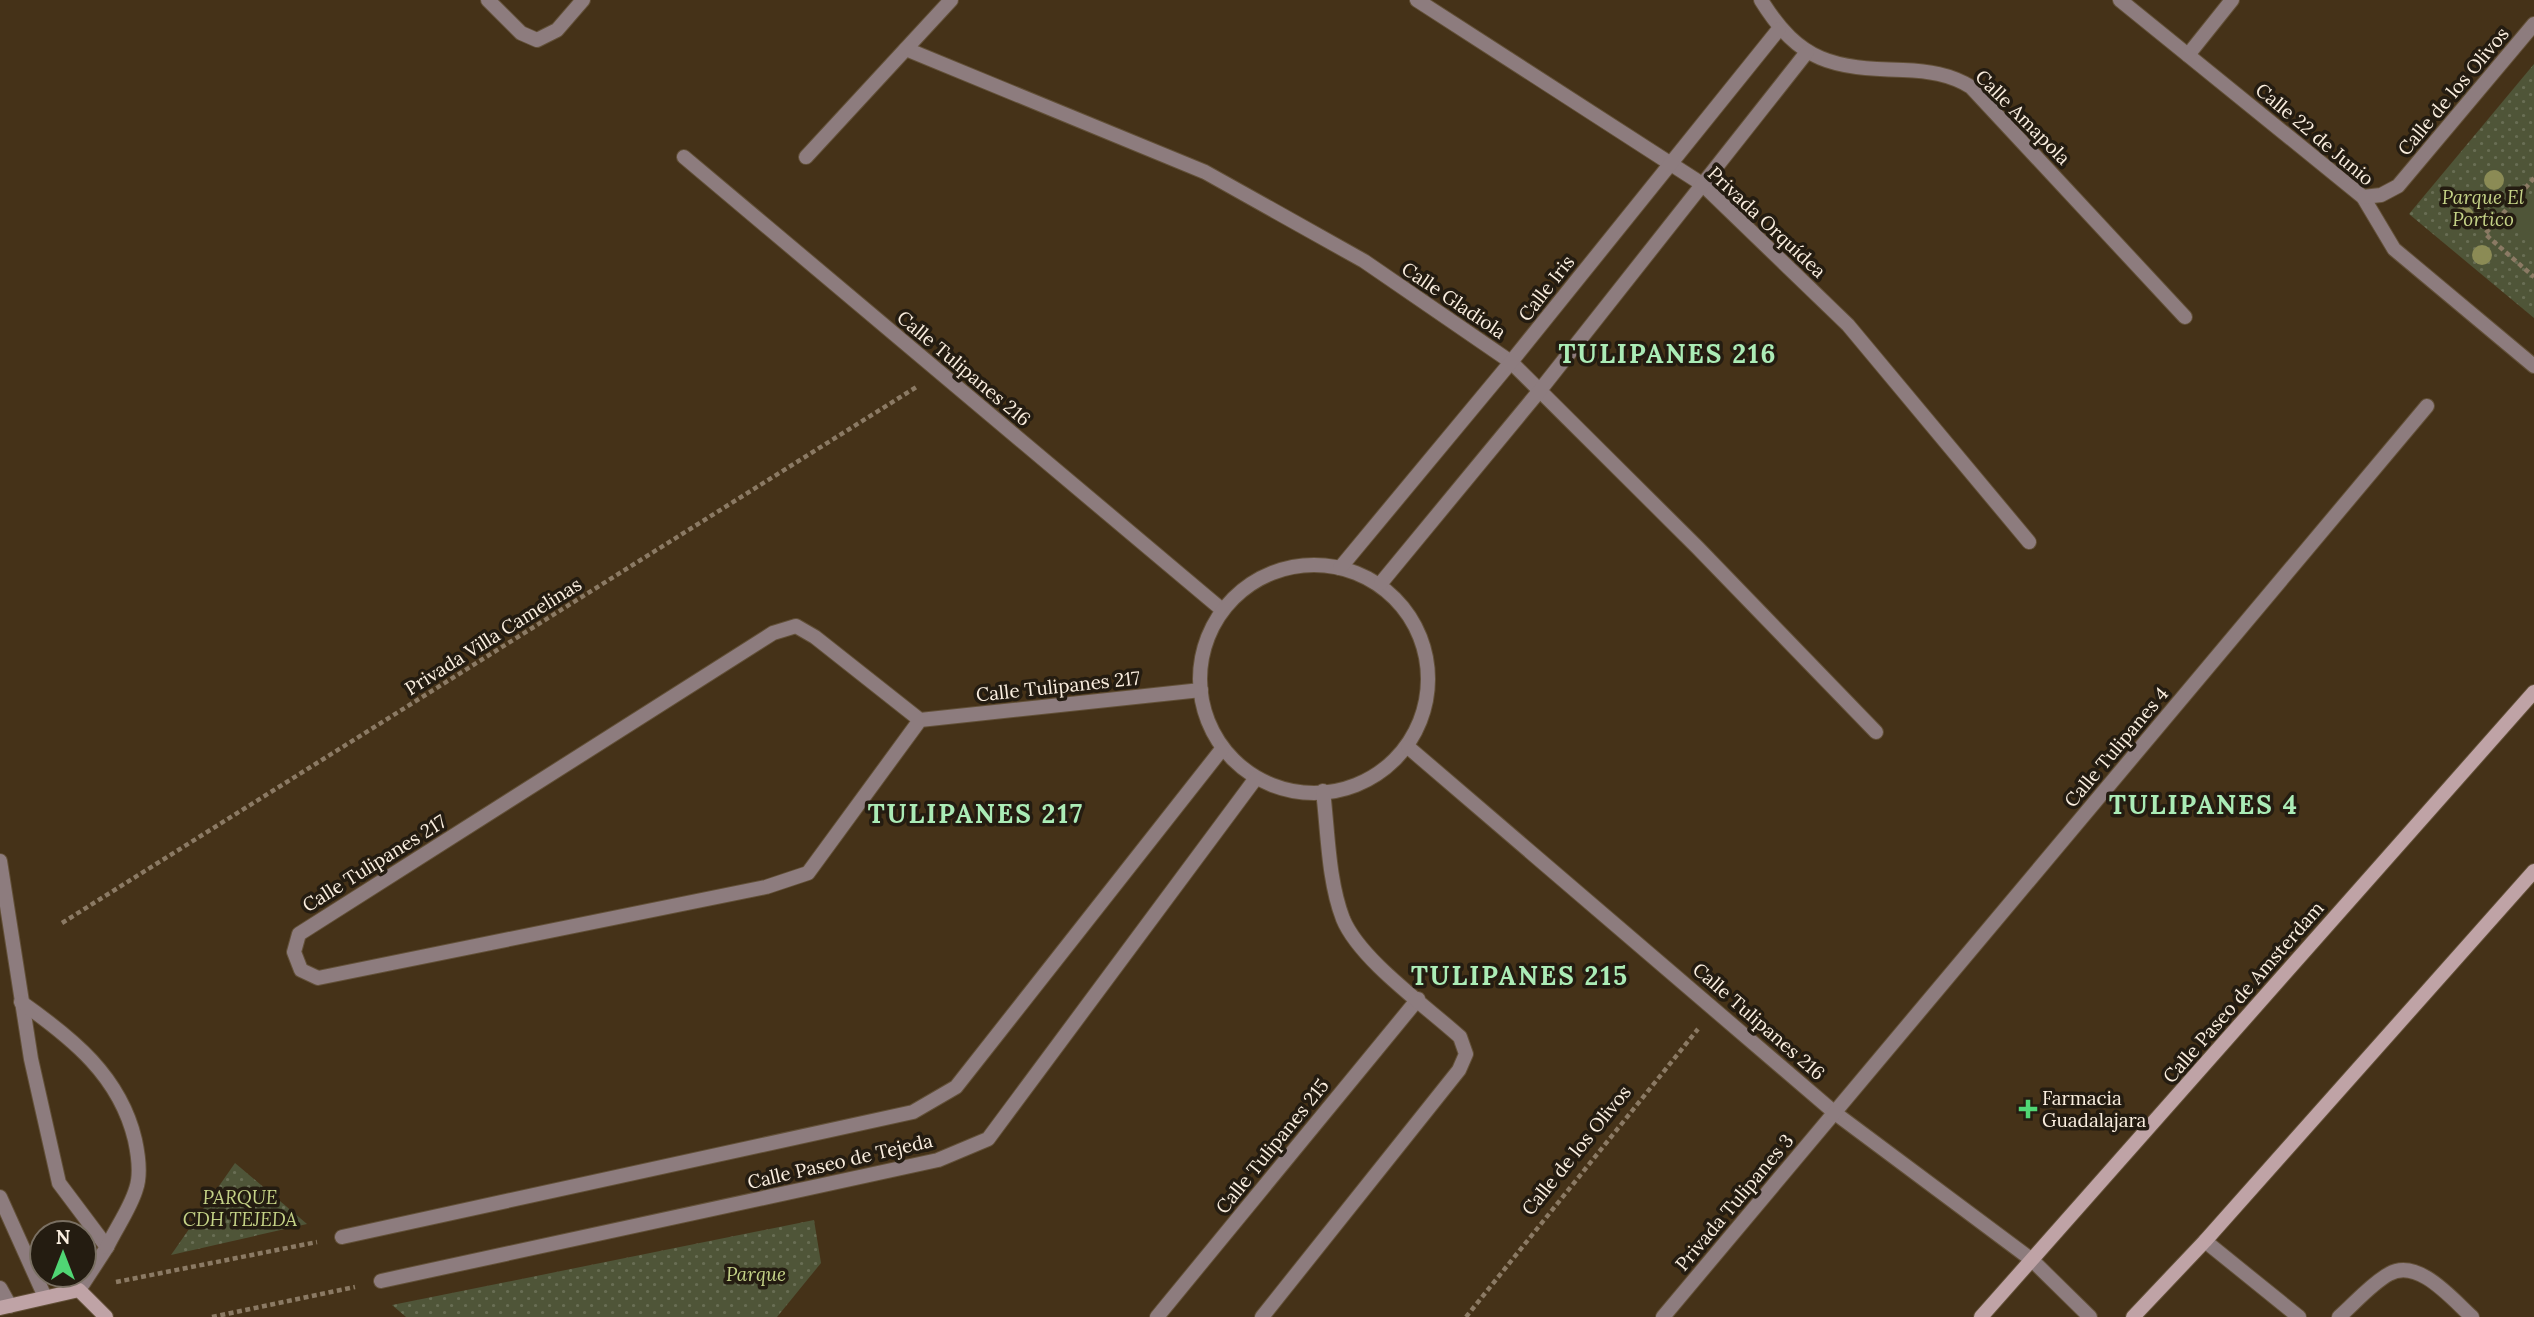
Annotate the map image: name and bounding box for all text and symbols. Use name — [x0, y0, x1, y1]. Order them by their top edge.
street label: Calle de los Olivos — [2392, 22, 2514, 160]
street label: Calle Amapola — [1970, 64, 2076, 170]
street label: Calle 22 de Junio — [2251, 77, 2379, 191]
street label: Privada Orquídea — [1703, 161, 1831, 283]
park label: Parque El Portico — [2442, 185, 2525, 231]
street label: Calle Iris — [1513, 250, 1579, 326]
street label: Calle Gladiola — [1397, 256, 1511, 344]
street label: Calle Tulipanes 216 — [892, 305, 1036, 431]
district label: TULIPANES 216 — [1558, 337, 1778, 370]
street label: Privada Villa Camelinas — [400, 572, 586, 700]
street label: Calle Tulipanes 217 — [975, 665, 1142, 707]
street label: Calle Tulipanes 4 — [2059, 682, 2173, 812]
district label: TULIPANES 4 — [2109, 788, 2299, 821]
district label: TULIPANES 217 — [868, 797, 1084, 830]
street label: Calle Tulipanes 217 — [298, 809, 451, 917]
street label: Calle Paseo de Amsterdam — [2157, 896, 2329, 1088]
street label: Calle Tulipanes 216 — [1688, 957, 1830, 1085]
district label: TULIPANES 215 — [1411, 959, 1629, 992]
street label: Calle Tulipanes 215 — [1210, 1074, 1334, 1218]
street label: Calle de los Olivos — [1516, 1080, 1636, 1220]
place label: Farmacia Guadalajara — [2042, 1086, 2147, 1132]
marker: Farmacia Guadalajara — [2020, 1101, 2036, 1117]
street label: Calle Paseo de Tejeda — [745, 1128, 935, 1194]
street label: Privada Tulipanes 3 — [1670, 1129, 1798, 1275]
park label: PARQUE CDH TEJEDA — [183, 1185, 297, 1231]
north arrow — [28, 1219, 98, 1289]
text: N — [56, 1225, 71, 1249]
park label: Parque — [726, 1262, 786, 1286]

